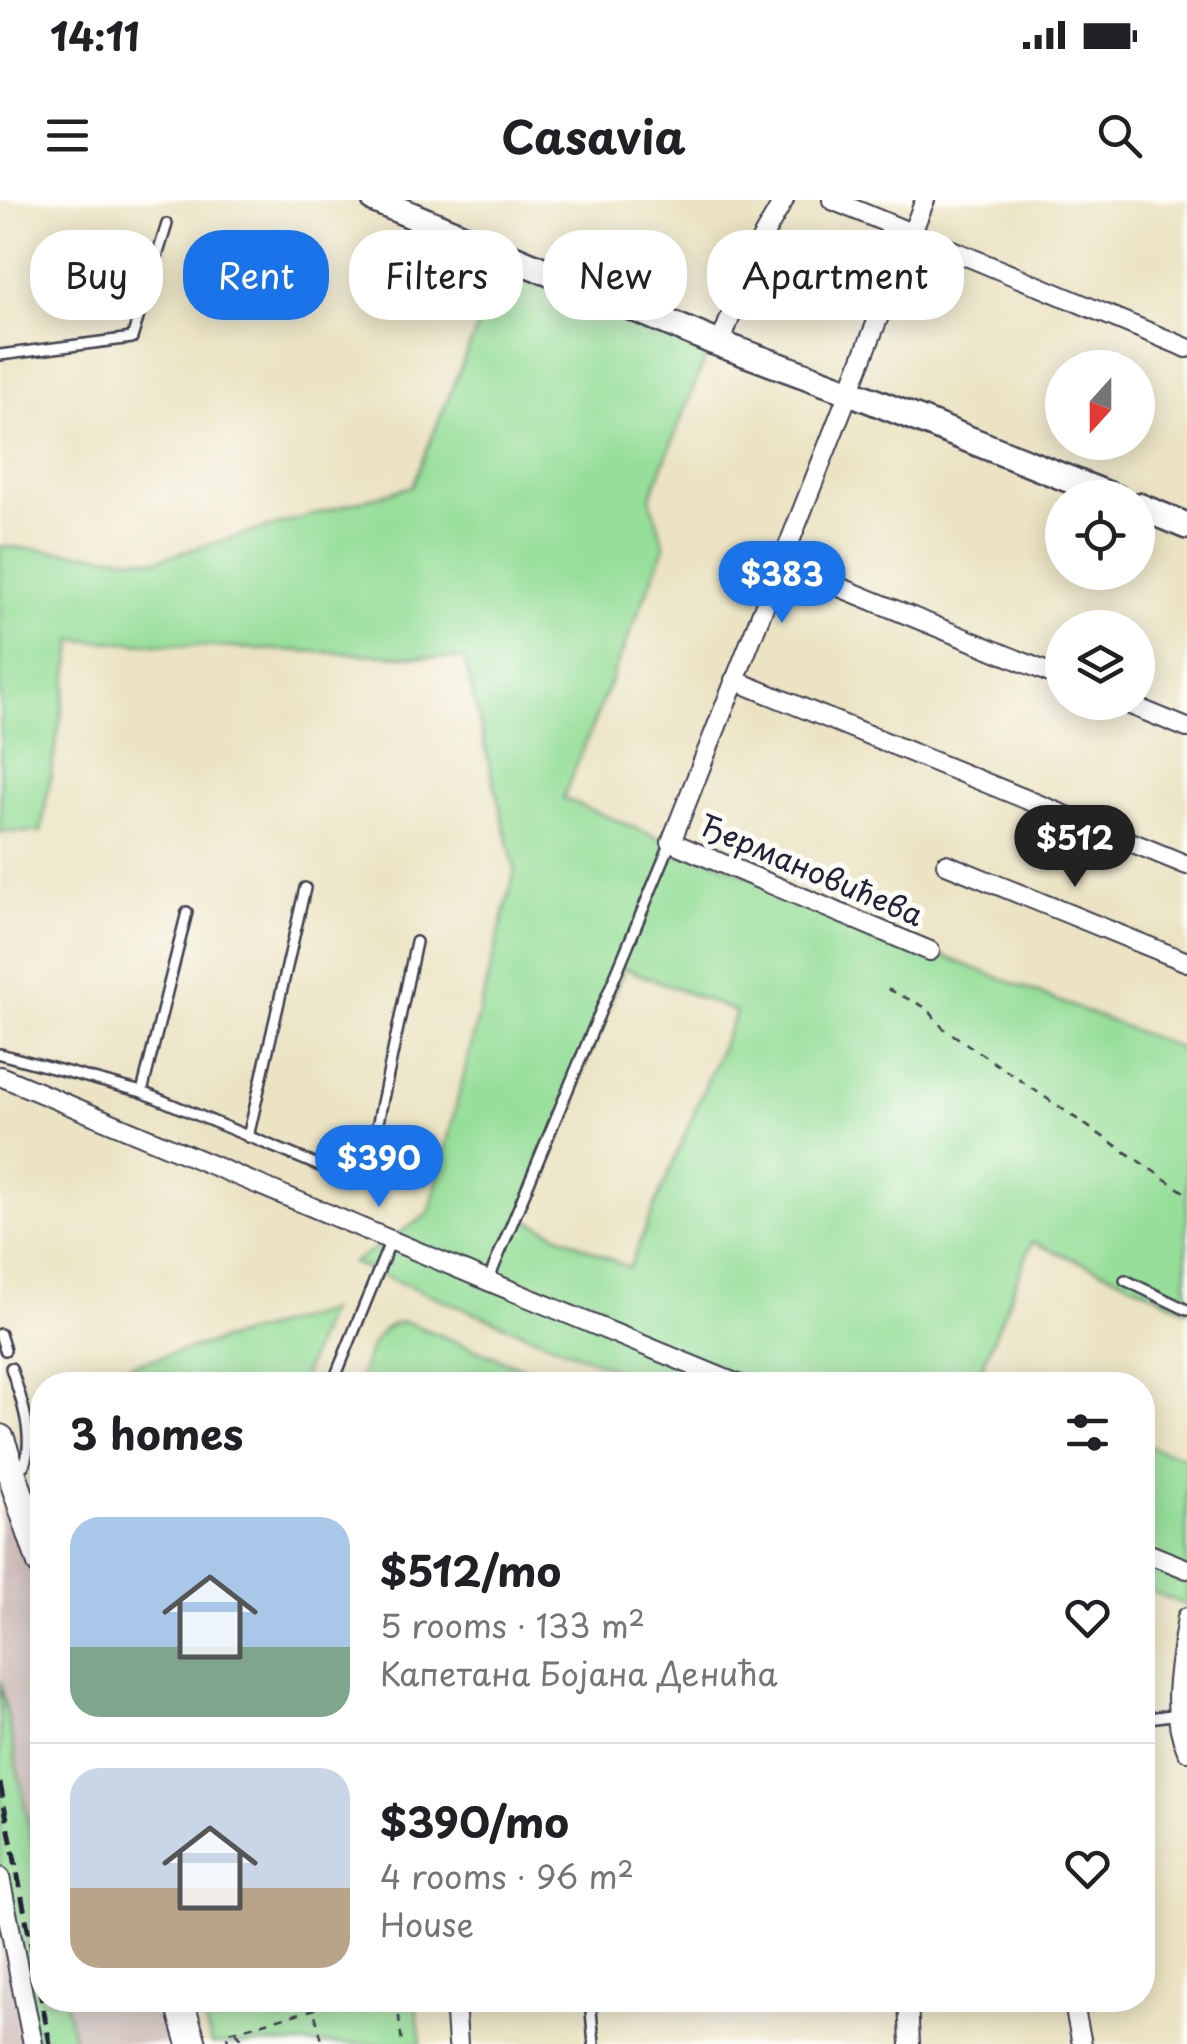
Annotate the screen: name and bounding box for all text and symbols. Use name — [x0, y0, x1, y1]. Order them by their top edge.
text: 14:11 — [50, 7, 140, 64]
text: Casavia — [501, 101, 686, 169]
icon: menu — [40, 108, 95, 163]
icon: search — [1092, 108, 1147, 163]
chip: Buy — [30, 230, 163, 320]
chip: Rent — [183, 230, 329, 320]
chip: Filters — [349, 230, 523, 320]
chip: New — [543, 230, 687, 320]
chip: Apartment — [707, 230, 964, 320]
north arrow — [1045, 350, 1155, 460]
map controls — [1045, 350, 1155, 720]
button: locate — [1045, 480, 1155, 590]
pin: $383 — [723, 541, 841, 626]
text: $383 — [741, 549, 823, 597]
button: layers — [1045, 610, 1155, 720]
street label: Ђермановићева — [693, 801, 931, 936]
pin: $512 — [1016, 805, 1134, 890]
text: $512 — [1036, 813, 1114, 861]
pin: $390 — [320, 1125, 438, 1210]
text: $390 — [337, 1133, 421, 1181]
text: 3 homes — [70, 1401, 243, 1464]
icon: filters — [1060, 1405, 1115, 1460]
text: $512/mo — [380, 1538, 561, 1601]
icon: home — [150, 1557, 270, 1677]
icon: heart — [1060, 1590, 1115, 1645]
text: 5 rooms · 133 m² — [380, 1601, 645, 1649]
text: Капетана Бојана Денића — [380, 1649, 778, 1697]
text: $390/mo — [380, 1789, 569, 1852]
icon: home — [150, 1808, 270, 1928]
icon: heart — [1060, 1841, 1115, 1896]
text: 4 rooms · 96 m² — [380, 1852, 634, 1900]
text: House — [380, 1900, 474, 1948]

